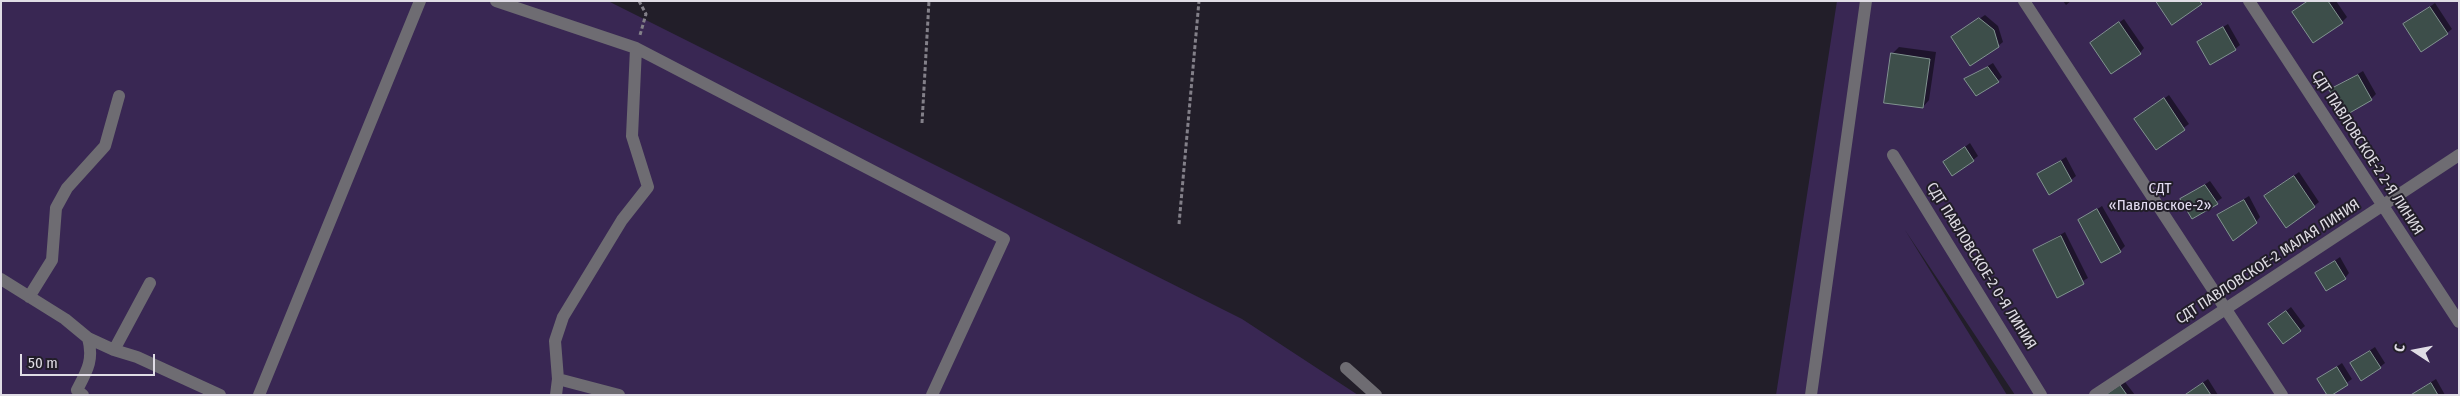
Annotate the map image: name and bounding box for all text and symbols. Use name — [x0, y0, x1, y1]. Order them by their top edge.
street label: СДТ ПАВЛОВСКОЕ-2 2-Я ЛИНИЯ — [2307, 67, 2427, 239]
street label: СДТ ПАВЛОВСКОЕ-2 0-Я ЛИНИЯ — [1922, 179, 2040, 353]
park label: СДТ «Павловское-2» — [2109, 180, 2211, 215]
street label: СДТ ПАВЛОВСКОЕ-2 МАЛАЯ ЛИНИЯ — [2173, 196, 2363, 328]
north arrow — [2390, 326, 2440, 376]
text: С — [2391, 343, 2409, 353]
scale bar — [22, 344, 158, 376]
text: 50 m — [28, 354, 58, 372]

